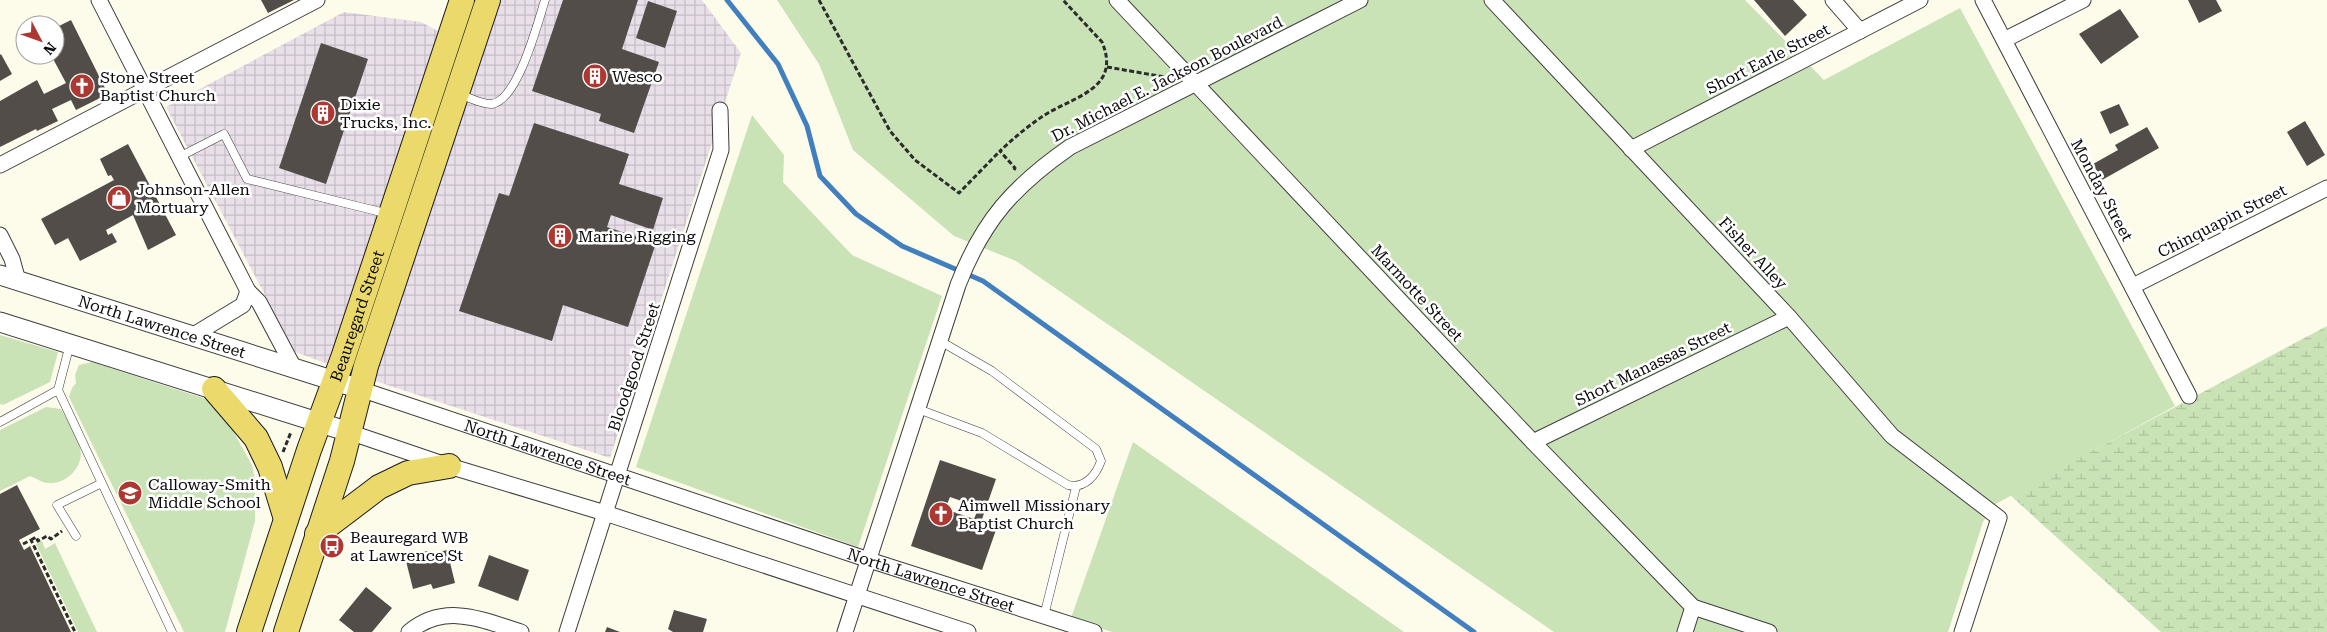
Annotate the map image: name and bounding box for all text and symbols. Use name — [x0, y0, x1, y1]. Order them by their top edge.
street label: Dr. Michael E. Jackson Boulevard — [1048, 12, 1286, 146]
north arrow — [15, 15, 65, 65]
street label: Short Earle Street — [1703, 20, 1833, 98]
text: N — [40, 39, 59, 58]
building icon: Wesco — [582, 63, 608, 89]
place label: Wesco — [612, 67, 663, 86]
place label: Stone Street Baptist Church — [100, 68, 216, 105]
church icon: Stone Street Baptist Church — [69, 73, 95, 99]
place label: Dixie Trucks, Inc. — [340, 95, 431, 132]
building icon: Dixie Trucks, Inc. — [310, 100, 336, 126]
street label: Monday Street — [2067, 136, 2137, 244]
place label: Johnson-Allen Mortuary — [136, 180, 250, 217]
street label: Chinquapin Street — [2154, 180, 2290, 262]
shop icon: Johnson-Allen Mortuary — [106, 185, 132, 211]
street label: Fisher Alley — [1715, 213, 1792, 293]
building icon: Marine Rigging — [547, 223, 573, 249]
place label: Marine Rigging — [578, 227, 697, 246]
street label: Marmotte Street — [1367, 241, 1467, 345]
street label: Beauregard Street — [326, 248, 388, 384]
street label: North Lawrence Street — [76, 291, 248, 362]
street label: Bloodgood Street — [604, 300, 664, 434]
street label: Short Manassas Street — [1572, 318, 1734, 410]
street label: North Lawrence Street — [462, 415, 634, 489]
place label: Calloway-Smith Middle School — [148, 475, 271, 512]
school or university icon: Calloway-Smith Middle School — [117, 480, 143, 506]
place label: Aimwell Missionary Baptist Church — [958, 496, 1111, 533]
church icon: Aimwell Missionary Baptist Church — [928, 501, 954, 527]
place label: Beauregard WB at Lawrence St — [350, 528, 468, 565]
bus stop icon: Beauregard WB at Lawrence St — [319, 533, 345, 559]
street label: North Lawrence Street — [845, 544, 1017, 615]

